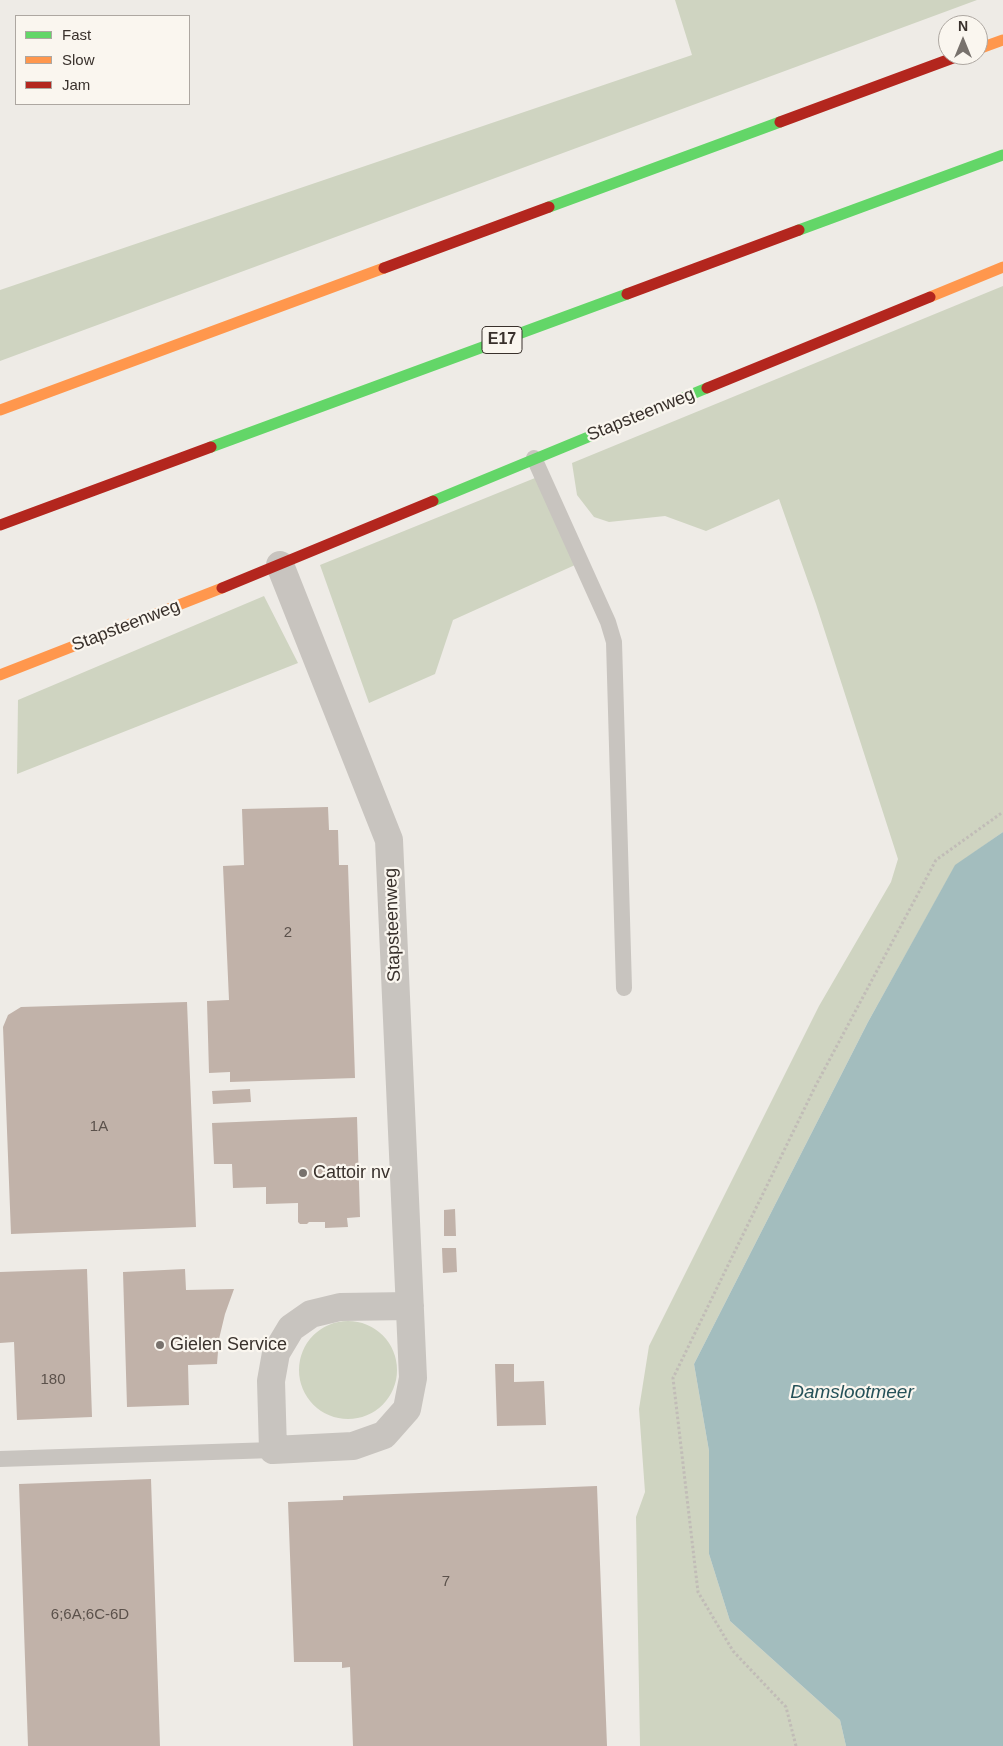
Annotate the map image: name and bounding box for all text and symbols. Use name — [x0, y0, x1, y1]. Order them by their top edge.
legend — [15, 15, 190, 105]
north arrow — [938, 15, 988, 65]
text: N — [958, 18, 968, 34]
text: Fast — [62, 26, 91, 43]
text: Slow — [62, 51, 95, 68]
text: Jam — [62, 76, 90, 93]
road number: E17 — [482, 326, 522, 354]
street label: Stapsteenweg — [584, 384, 698, 446]
street label: Stapsteenweg — [69, 595, 183, 657]
street label: Stapsteenweg — [380, 868, 406, 982]
house number: 2 — [284, 924, 292, 942]
house number: 1A — [90, 1118, 108, 1136]
place label: Cattoir nv — [313, 1162, 390, 1184]
marker: Cattoir nv — [297, 1167, 309, 1179]
place label: Gielen Service — [170, 1334, 287, 1356]
marker: Gielen Service — [154, 1339, 166, 1351]
house number: 180 — [40, 1371, 66, 1389]
water label: Damslootmeer — [790, 1382, 914, 1404]
house number: 7 — [442, 1573, 450, 1591]
house number: 6;6A;6C-6D — [51, 1606, 129, 1624]

